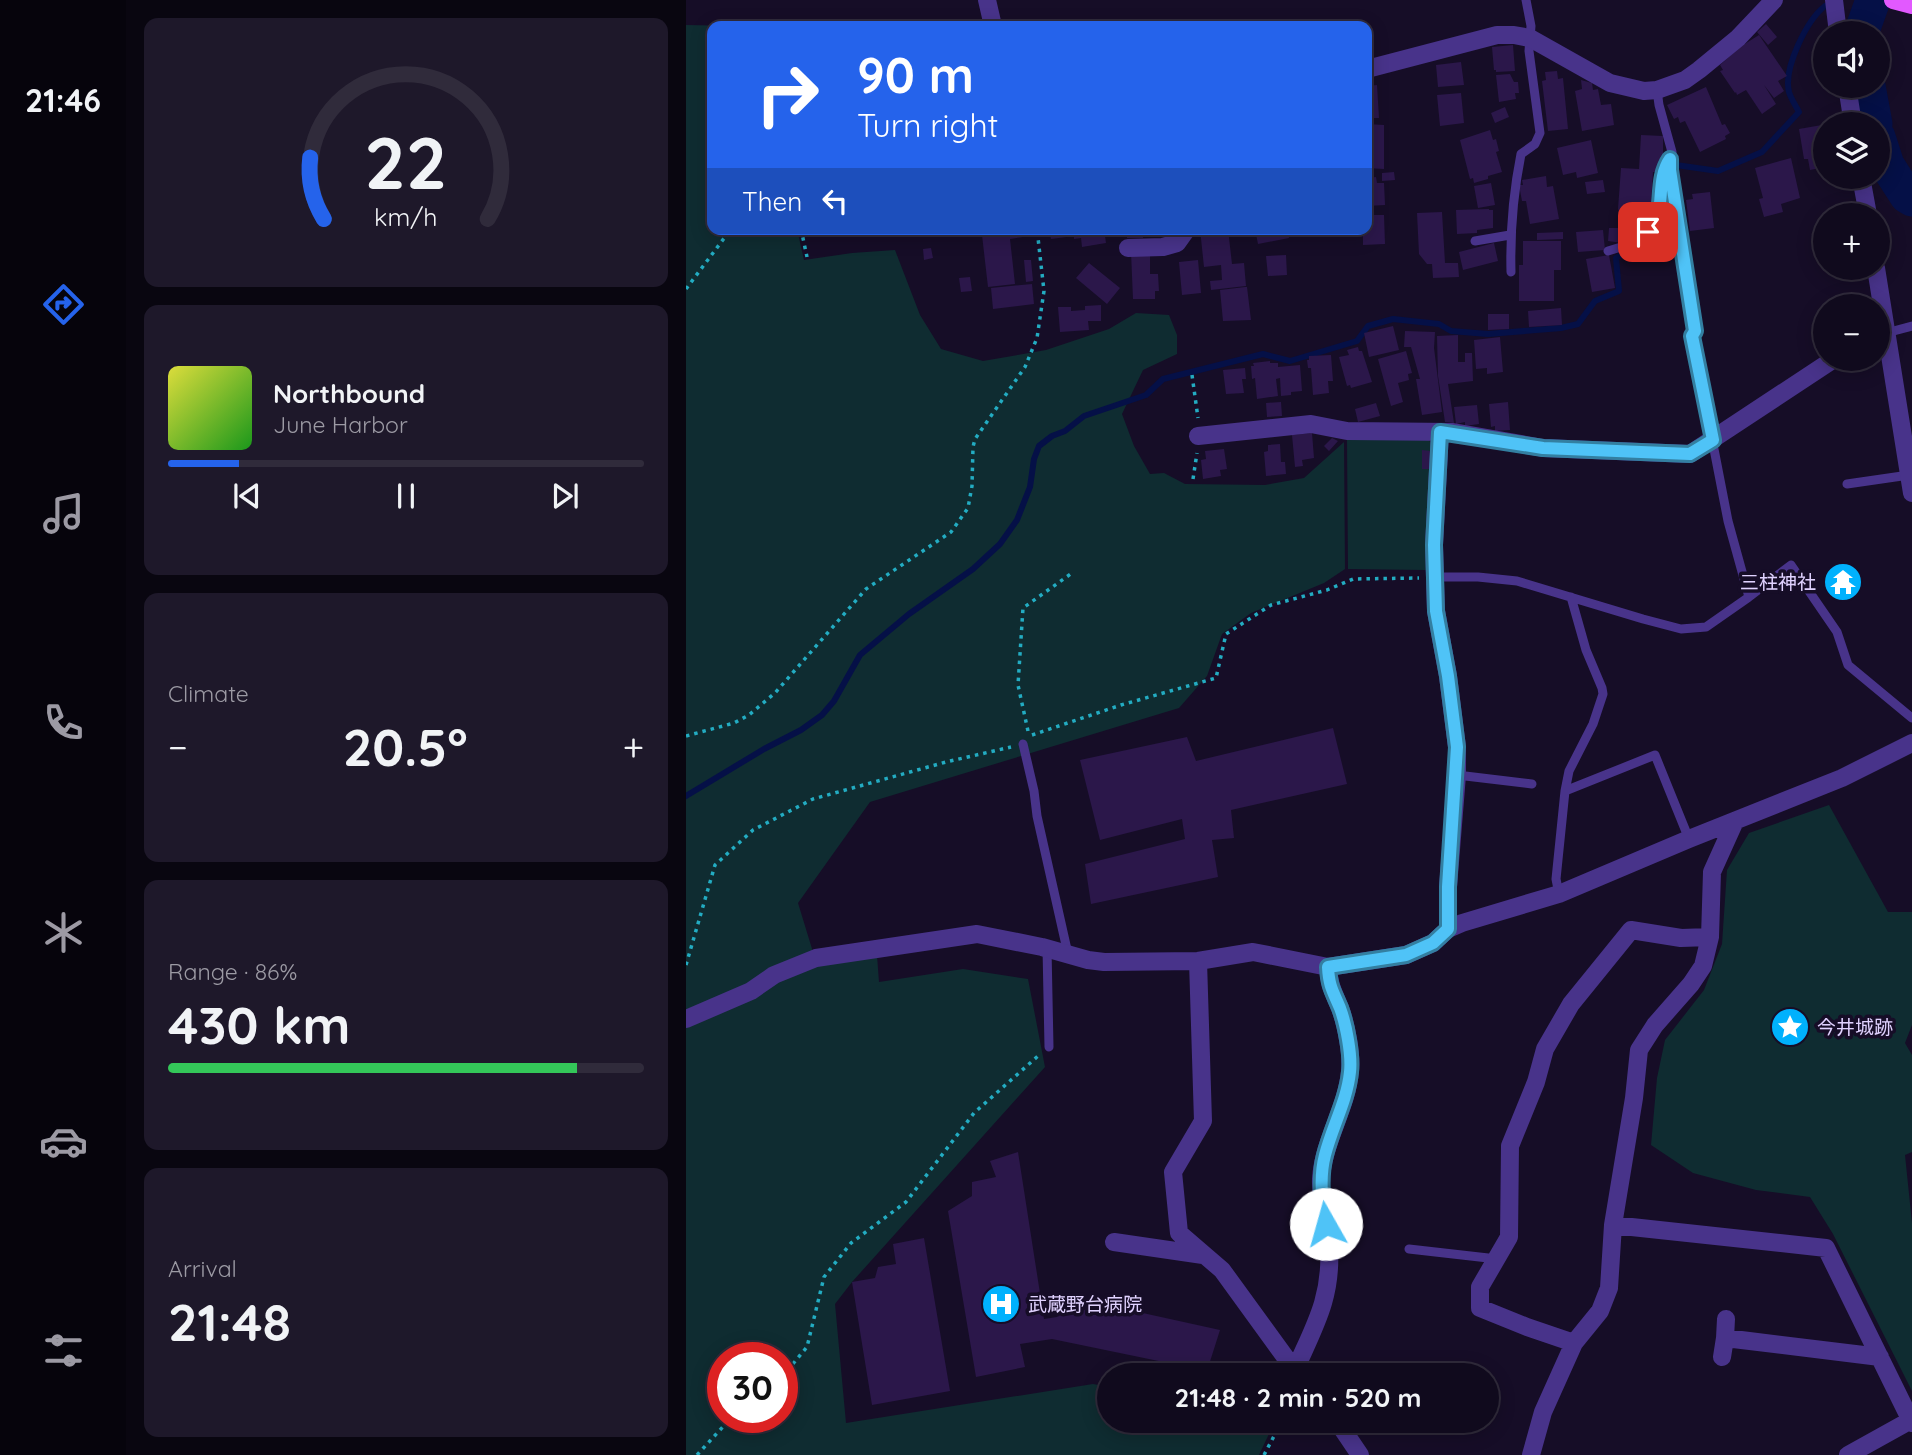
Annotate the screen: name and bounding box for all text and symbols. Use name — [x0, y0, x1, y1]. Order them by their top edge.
map controls — [1813, 21, 1890, 371]
button: sound — [1813, 21, 1890, 98]
text: 90 m — [857, 44, 974, 105]
icon: right — [742, 49, 833, 140]
text: 21:46 — [25, 80, 101, 120]
text: Turn right — [857, 105, 998, 145]
button: layers — [1813, 112, 1890, 189]
text: 22 — [365, 116, 447, 207]
icon: left — [816, 182, 854, 220]
text: Then — [742, 185, 802, 218]
text: km/h — [374, 201, 438, 232]
pin — [1618, 202, 1678, 262]
button: + — [1813, 203, 1890, 280]
icon: arrive — [1629, 213, 1667, 251]
icon: directions — [39, 280, 88, 329]
button: − — [1813, 294, 1890, 371]
text: Northbound — [273, 377, 425, 410]
text: June Harbor — [273, 410, 408, 439]
icon: previous — [228, 477, 266, 515]
icon: pause — [387, 477, 425, 515]
icon: next — [546, 477, 584, 515]
icon: music — [39, 489, 88, 538]
temple icon: 三柱神社 — [1822, 561, 1864, 603]
place label: 三柱神社 — [1740, 570, 1816, 594]
text: Climate — [168, 679, 249, 708]
icon: phone — [39, 698, 88, 747]
text: 20.5° — [343, 714, 468, 779]
text: − — [168, 723, 188, 771]
text: + — [623, 723, 644, 771]
icon: climate — [39, 908, 88, 957]
text: Range · 86% — [168, 957, 297, 986]
text: 430 km — [168, 992, 351, 1057]
place icon: 今井城跡 — [1769, 1006, 1811, 1048]
place label: 今井城跡 — [1817, 1015, 1893, 1039]
icon: car — [39, 1117, 88, 1166]
position arrow — [1289, 1187, 1363, 1261]
text: Arrival — [168, 1254, 237, 1283]
hospital icon: 武蔵野台病院 — [980, 1283, 1022, 1325]
text: 21:48 — [168, 1289, 291, 1354]
place label: 武蔵野台病院 — [1028, 1292, 1142, 1316]
icon: filters — [39, 1326, 88, 1375]
speed limit sign: 30 — [707, 1342, 798, 1433]
text: 21:48 · 2 min · 520 m — [1175, 1381, 1421, 1414]

